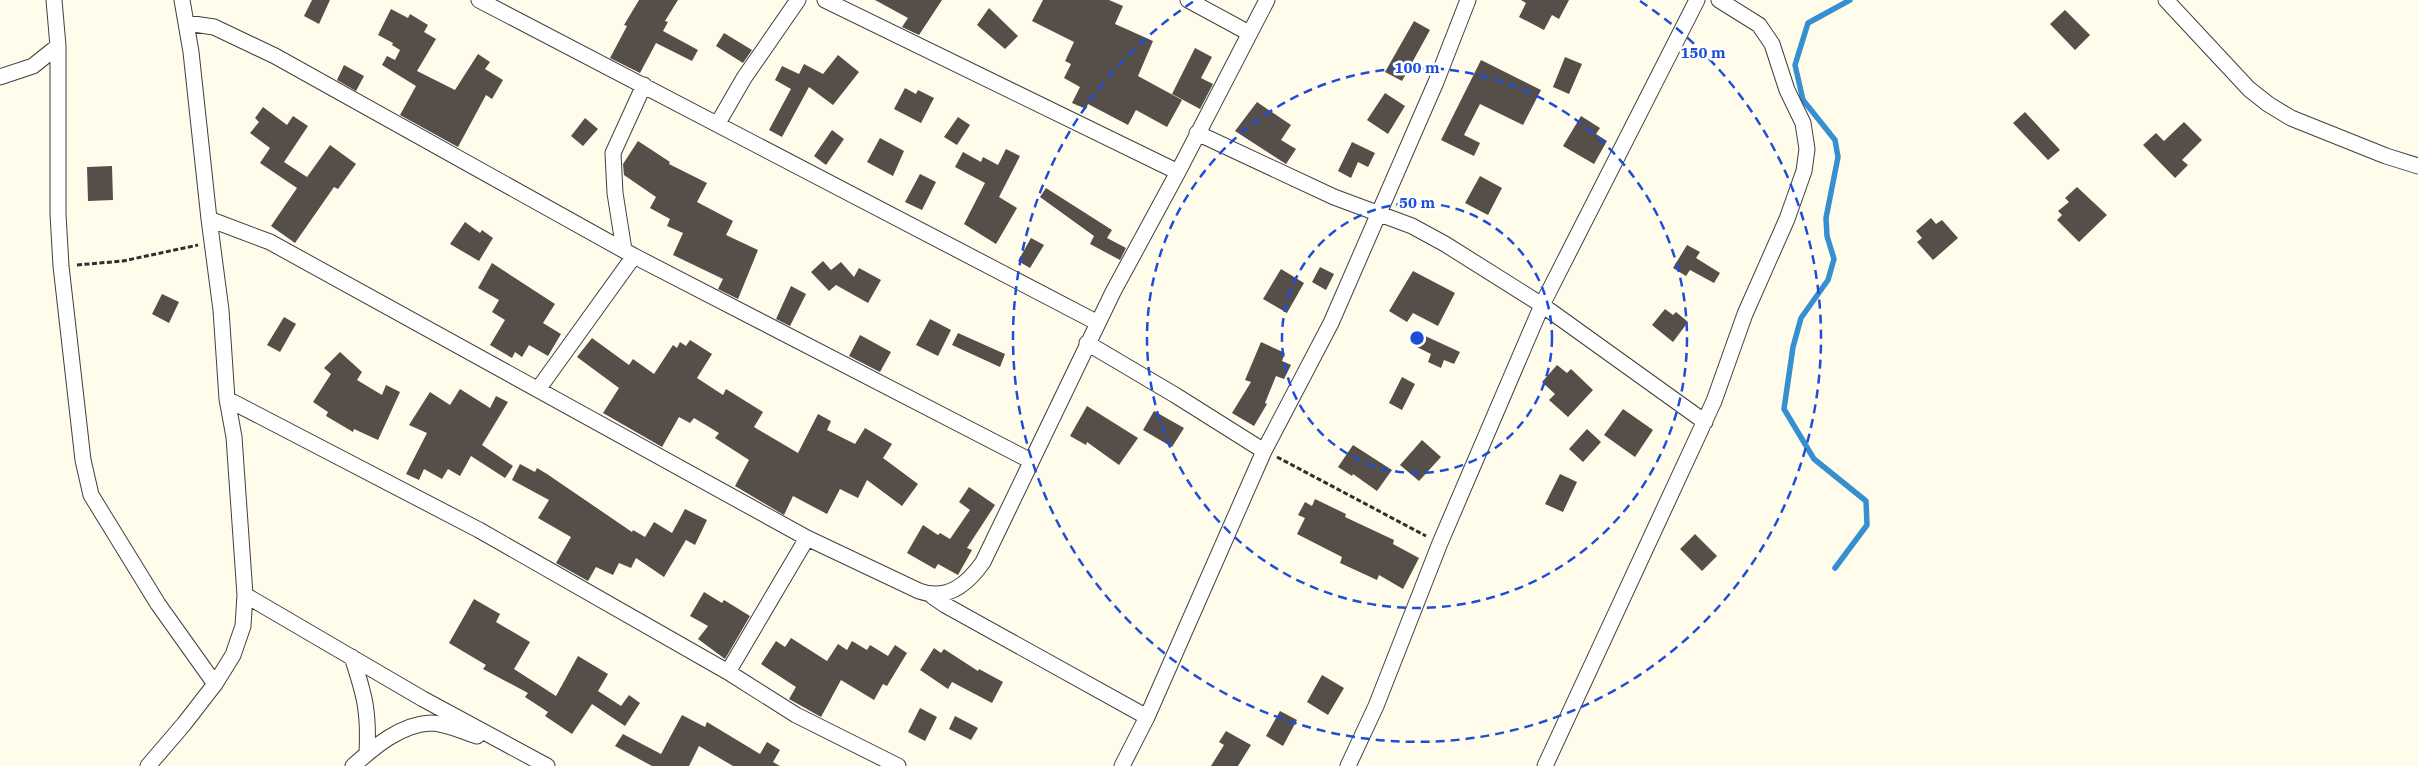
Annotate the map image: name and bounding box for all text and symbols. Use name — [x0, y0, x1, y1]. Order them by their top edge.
text: 150 m — [1680, 43, 1726, 62]
text: 100 m — [1394, 58, 1440, 77]
text: 50 m — [1399, 193, 1435, 212]
centre of rings — [1408, 329, 1426, 347]

